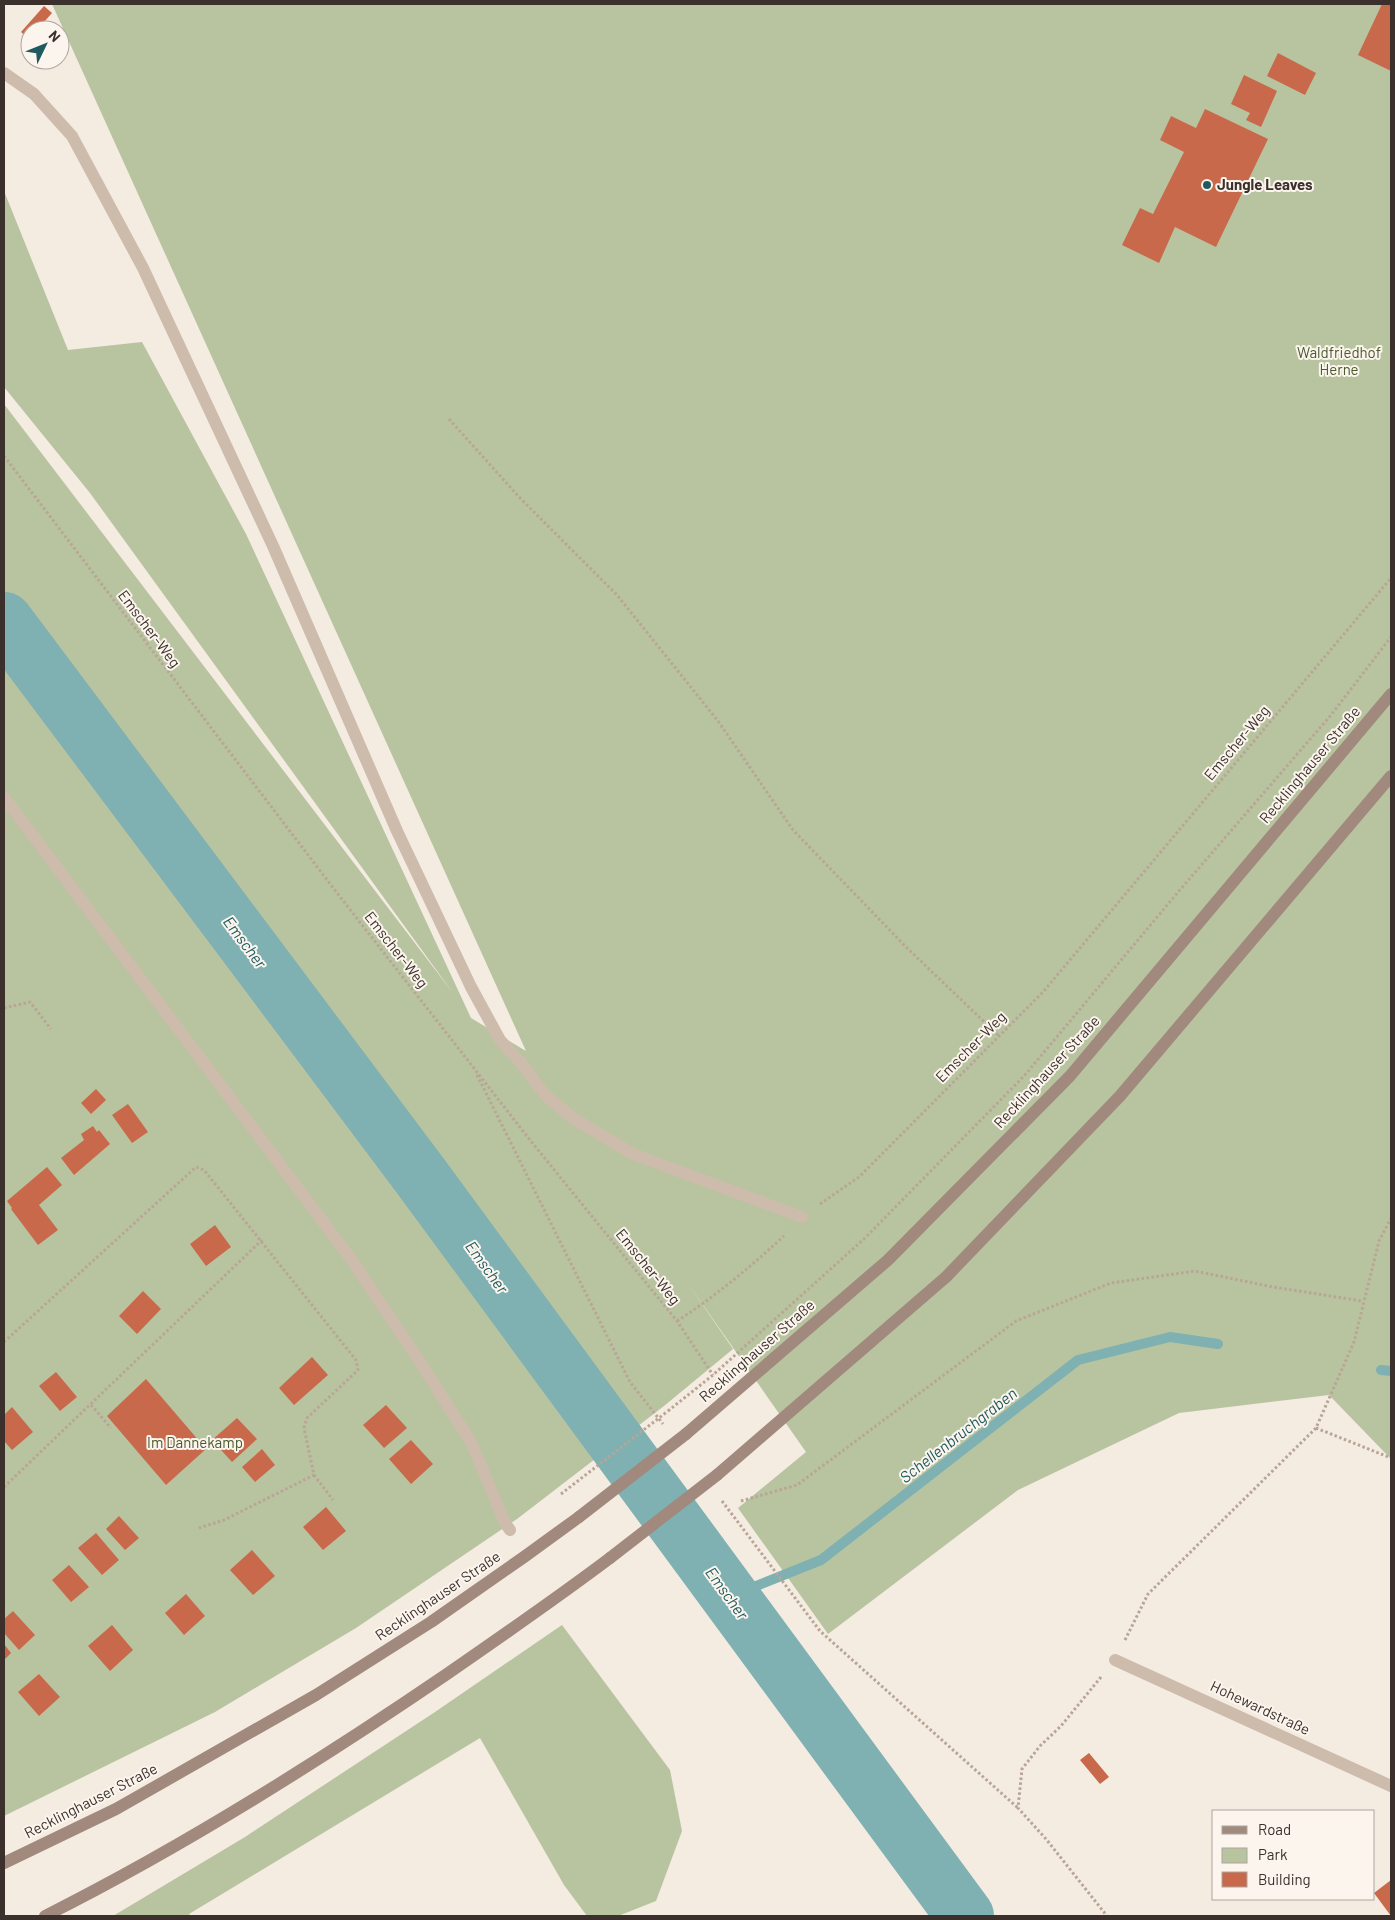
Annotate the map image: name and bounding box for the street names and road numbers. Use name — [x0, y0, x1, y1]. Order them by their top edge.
street label: Emscher-Weg — [115, 586, 185, 671]
street label: Emscher-Weg — [1200, 701, 1273, 783]
street label: Recklinghauser Straße — [1255, 702, 1363, 826]
street label: Emscher-Weg — [361, 908, 432, 991]
street label: Emscher-Weg — [931, 1007, 1009, 1085]
street label: Recklinghauser Straße — [990, 1011, 1103, 1131]
street label: Emscher-Weg — [613, 1225, 685, 1308]
street label: Recklinghauser Straße — [695, 1295, 818, 1405]
street label: Recklinghauser Straße — [371, 1547, 503, 1644]
street label: Hohewardstraße — [1208, 1676, 1313, 1738]
street label: Recklinghauser Straße — [21, 1759, 160, 1841]

